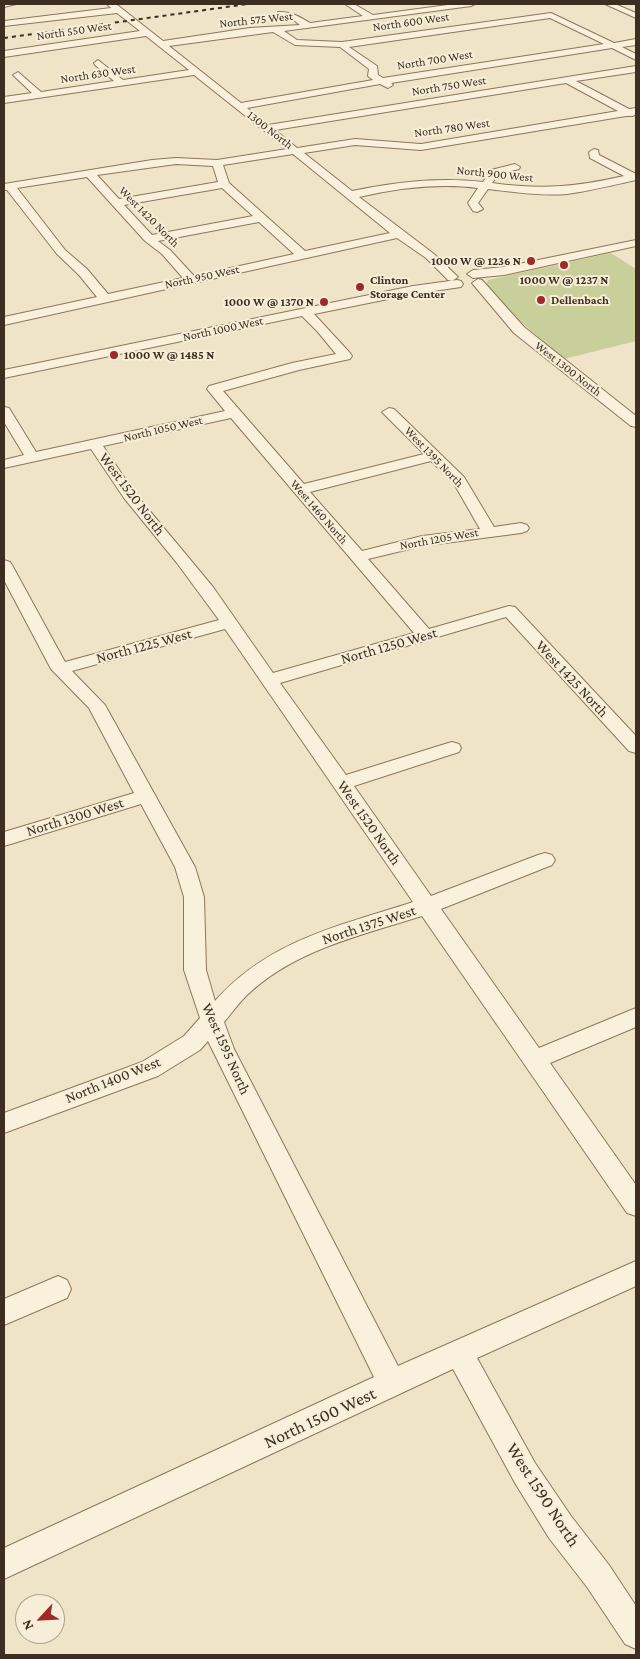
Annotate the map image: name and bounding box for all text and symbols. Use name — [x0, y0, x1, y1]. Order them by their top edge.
street label: North 575 West — [219, 9, 293, 31]
street label: North 600 West — [372, 10, 450, 34]
street label: North 550 West — [36, 19, 112, 43]
street label: North 700 West — [396, 47, 474, 73]
street label: North 630 West — [60, 62, 136, 86]
street label: North 750 West — [411, 73, 487, 99]
street label: 1300 North — [244, 108, 296, 152]
street label: North 780 West — [413, 116, 491, 140]
street label: North 900 West — [456, 163, 534, 185]
street label: West 1420 North — [116, 184, 182, 250]
place label: 1000 W @ 1236 N — [431, 254, 521, 268]
marker: 1000 W @ 1236 N — [525, 255, 537, 267]
marker: 1000 W @ 1237 N — [558, 259, 570, 271]
street label: North 950 West — [163, 262, 241, 292]
place label: Clinton Storage Center — [370, 273, 445, 301]
place label: 1000 W @ 1237 N — [520, 273, 608, 287]
marker: Clinton Storage Center — [354, 281, 366, 293]
place label: Dellenbach — [551, 293, 609, 307]
marker: Dellenbach — [535, 294, 547, 306]
place label: 1000 W @ 1370 N — [224, 295, 314, 309]
marker: 1000 W @ 1370 N — [318, 296, 330, 308]
street label: North 1000 West — [182, 313, 264, 345]
street label: West 1300 North — [532, 338, 604, 400]
place label: 1000 W @ 1485 N — [124, 348, 214, 362]
marker: 1000 W @ 1485 N — [108, 349, 120, 361]
street label: North 1050 West — [122, 413, 204, 445]
street label: West 1395 North — [401, 424, 467, 490]
street label: West 1520 North — [95, 449, 169, 539]
street label: West 1460 North — [287, 477, 351, 547]
street label: North 1205 West — [399, 525, 479, 553]
street label: North 1250 West — [339, 624, 439, 668]
street label: North 1225 West — [94, 625, 194, 667]
street label: West 1425 North — [532, 637, 612, 721]
street label: West 1520 North — [333, 777, 405, 869]
street label: North 1300 West — [24, 794, 126, 840]
street label: North 1375 West — [320, 901, 418, 949]
street label: West 1595 North — [198, 1001, 254, 1097]
street label: North 1400 West — [63, 1053, 163, 1107]
street label: North 1500 West — [261, 1383, 379, 1453]
street label: West 1590 North — [501, 1439, 585, 1551]
north arrow — [15, 1594, 65, 1644]
text: N — [18, 1617, 37, 1633]

